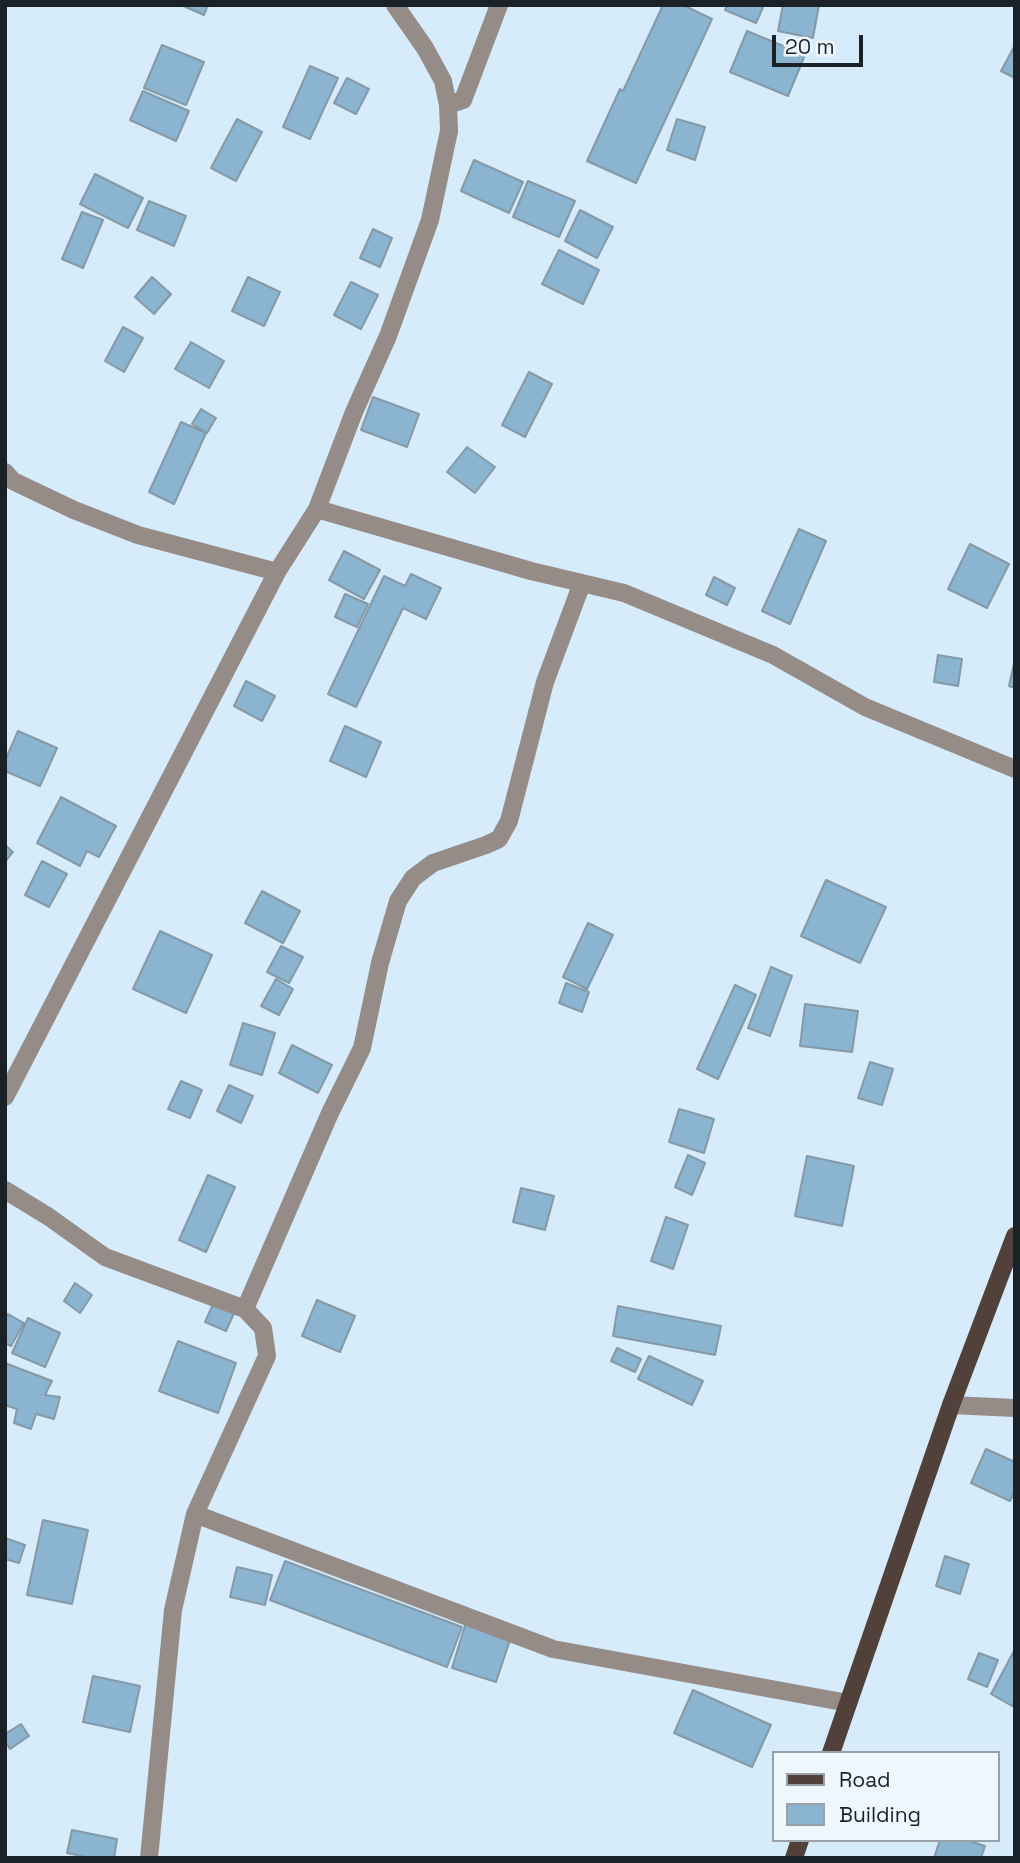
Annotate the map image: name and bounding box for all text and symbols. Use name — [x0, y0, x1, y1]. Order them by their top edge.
scale bar — [775, 21, 866, 65]
text: 20 m — [785, 33, 835, 60]
legend — [772, 1751, 999, 1842]
text: Road — [839, 1766, 891, 1793]
text: Building — [839, 1801, 921, 1828]

